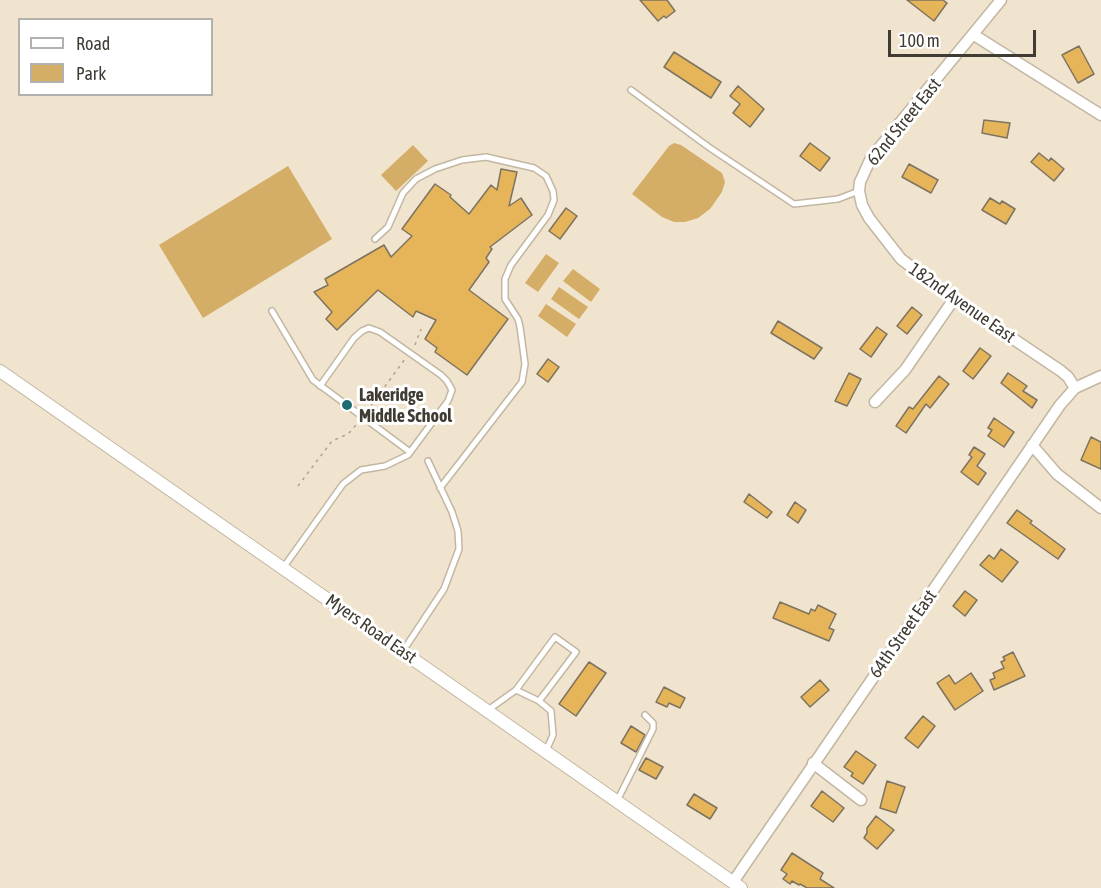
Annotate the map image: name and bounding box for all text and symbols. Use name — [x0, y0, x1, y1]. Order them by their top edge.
legend — [18, 18, 213, 96]
scale bar — [891, 18, 1040, 56]
text: 100 m — [899, 30, 940, 51]
text: Road — [76, 33, 110, 54]
text: Park — [76, 63, 106, 84]
street label: 62nd Street East — [862, 74, 946, 170]
street label: 182nd Avenue East — [905, 258, 1019, 348]
place label: Lakeridge Middle School — [359, 384, 452, 426]
marker: Lakeridge Middle School — [340, 398, 354, 412]
street label: 64th Street East — [865, 586, 941, 682]
street label: Myers Road East — [321, 590, 421, 668]

